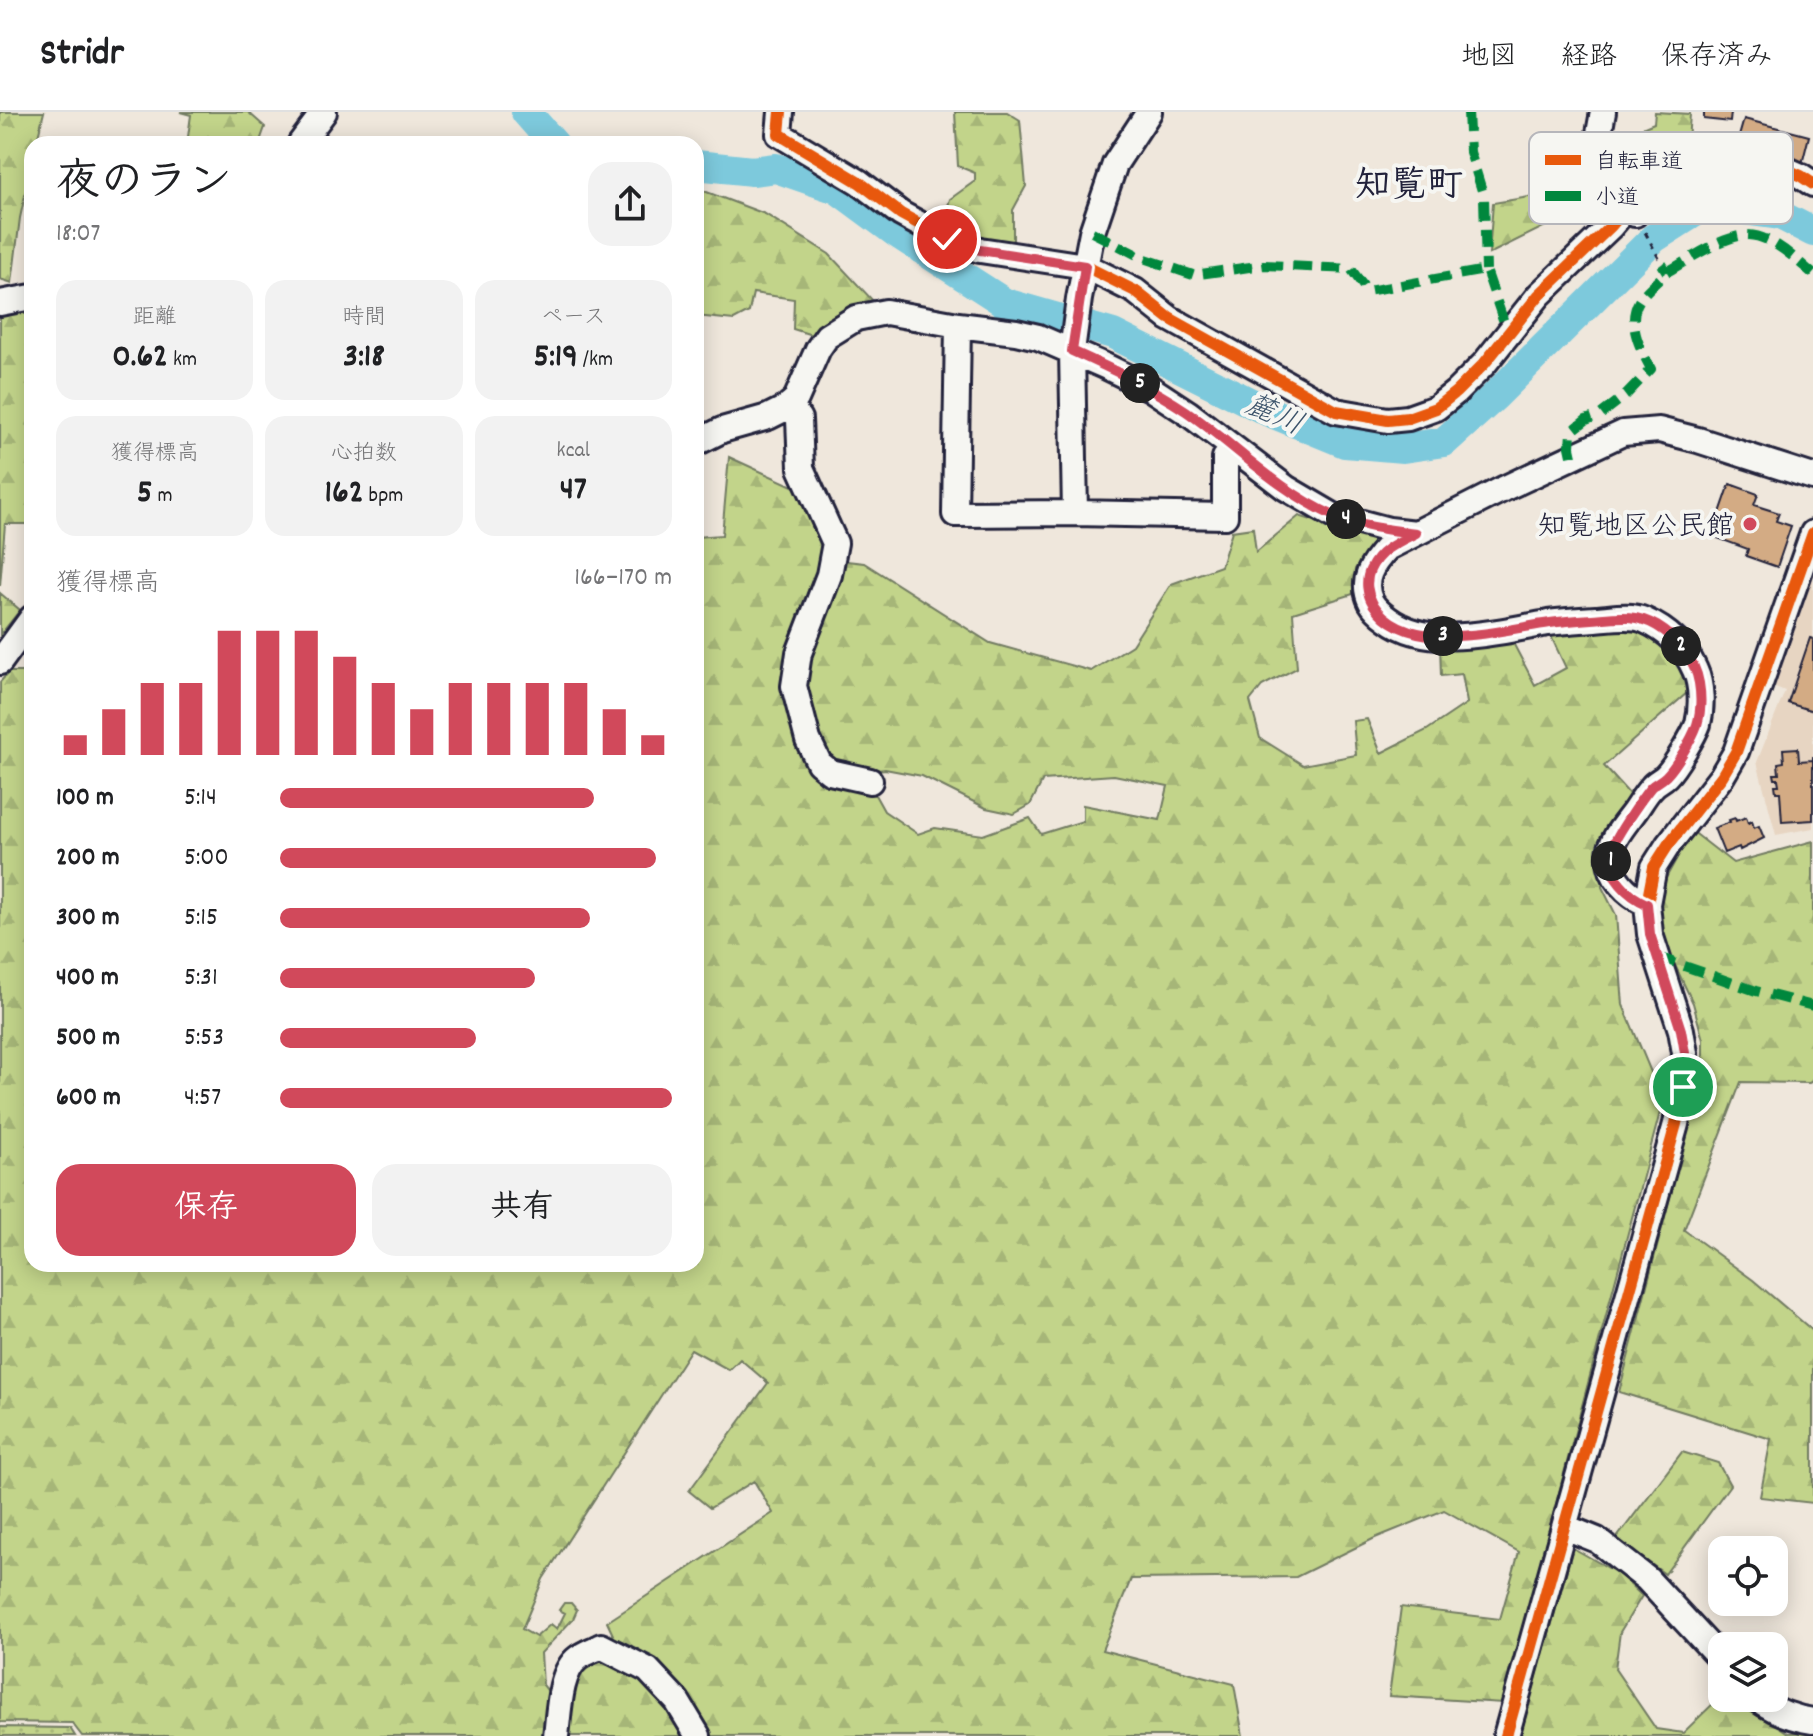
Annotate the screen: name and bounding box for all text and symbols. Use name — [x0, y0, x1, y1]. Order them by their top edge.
text: Stridr — [40, 28, 124, 83]
text: 地図 — [1461, 39, 1517, 79]
text: 経路 — [1561, 39, 1617, 79]
text: 保存済み — [1661, 39, 1773, 79]
legend — [1529, 132, 1793, 224]
text: 自転車道 — [1595, 148, 1683, 179]
text: 夜のラン — [56, 154, 232, 217]
button: share — [588, 162, 672, 246]
district label: 知覧町 — [1355, 162, 1463, 214]
text: 小道 — [1595, 184, 1639, 215]
pin — [913, 205, 981, 273]
text: 18:07 — [56, 216, 101, 253]
icon: check — [925, 217, 969, 261]
text: 距離 — [133, 303, 177, 334]
text: 時間 — [342, 303, 386, 334]
text: ペース — [541, 303, 606, 334]
text: 0.62 — [112, 334, 168, 383]
text: 3:18 — [343, 334, 385, 383]
text: 5:19 — [533, 334, 578, 383]
text: km — [168, 345, 197, 376]
text: /km — [578, 345, 613, 376]
pin: 5 — [1120, 363, 1160, 403]
text: 5 — [1135, 367, 1145, 398]
water label: 麓川 — [1237, 385, 1309, 449]
text: kcal — [557, 436, 590, 467]
text: 獲得標高 — [111, 439, 199, 470]
text: 心拍数 — [331, 439, 397, 470]
text: 47 — [560, 467, 587, 516]
text: 5 — [137, 470, 152, 519]
text: 162 — [325, 470, 364, 519]
text: m — [152, 481, 173, 512]
text: bpm — [364, 481, 403, 512]
pin: 4 — [1326, 499, 1366, 539]
text: 4 — [1341, 503, 1351, 534]
place label: 知覧地区公民館 — [1538, 509, 1734, 549]
marker: 知覧地区公民館 — [1741, 515, 1759, 533]
text: 166–170 m — [574, 560, 672, 597]
text: 獲得標高 — [56, 566, 160, 603]
pin: 3 — [1423, 616, 1463, 656]
text: 3 — [1438, 620, 1448, 651]
pin: 2 — [1661, 626, 1701, 666]
text: 2 — [1676, 630, 1686, 661]
text: 100 m — [56, 780, 114, 817]
text: 5:14 — [184, 780, 217, 817]
text: 200 m — [56, 840, 120, 877]
text: 5:00 — [184, 840, 229, 877]
pin: 1 — [1591, 841, 1631, 881]
text: 1 — [1609, 845, 1613, 876]
text: 300 m — [56, 900, 120, 937]
text: 5:15 — [184, 900, 218, 937]
text: 400 m — [56, 960, 119, 997]
text: 5:31 — [184, 960, 218, 997]
text: 500 m — [56, 1020, 120, 1057]
text: 5:53 — [184, 1020, 224, 1057]
pin — [1649, 1053, 1717, 1121]
icon: arrive — [1661, 1065, 1705, 1109]
text: 600 m — [56, 1080, 121, 1117]
text: 4:57 — [184, 1080, 221, 1117]
button: 保存 — [56, 1164, 356, 1256]
button: 共有 — [372, 1164, 672, 1256]
map controls — [1708, 1536, 1788, 1712]
button: locate — [1708, 1536, 1788, 1616]
button: layers — [1708, 1632, 1788, 1712]

